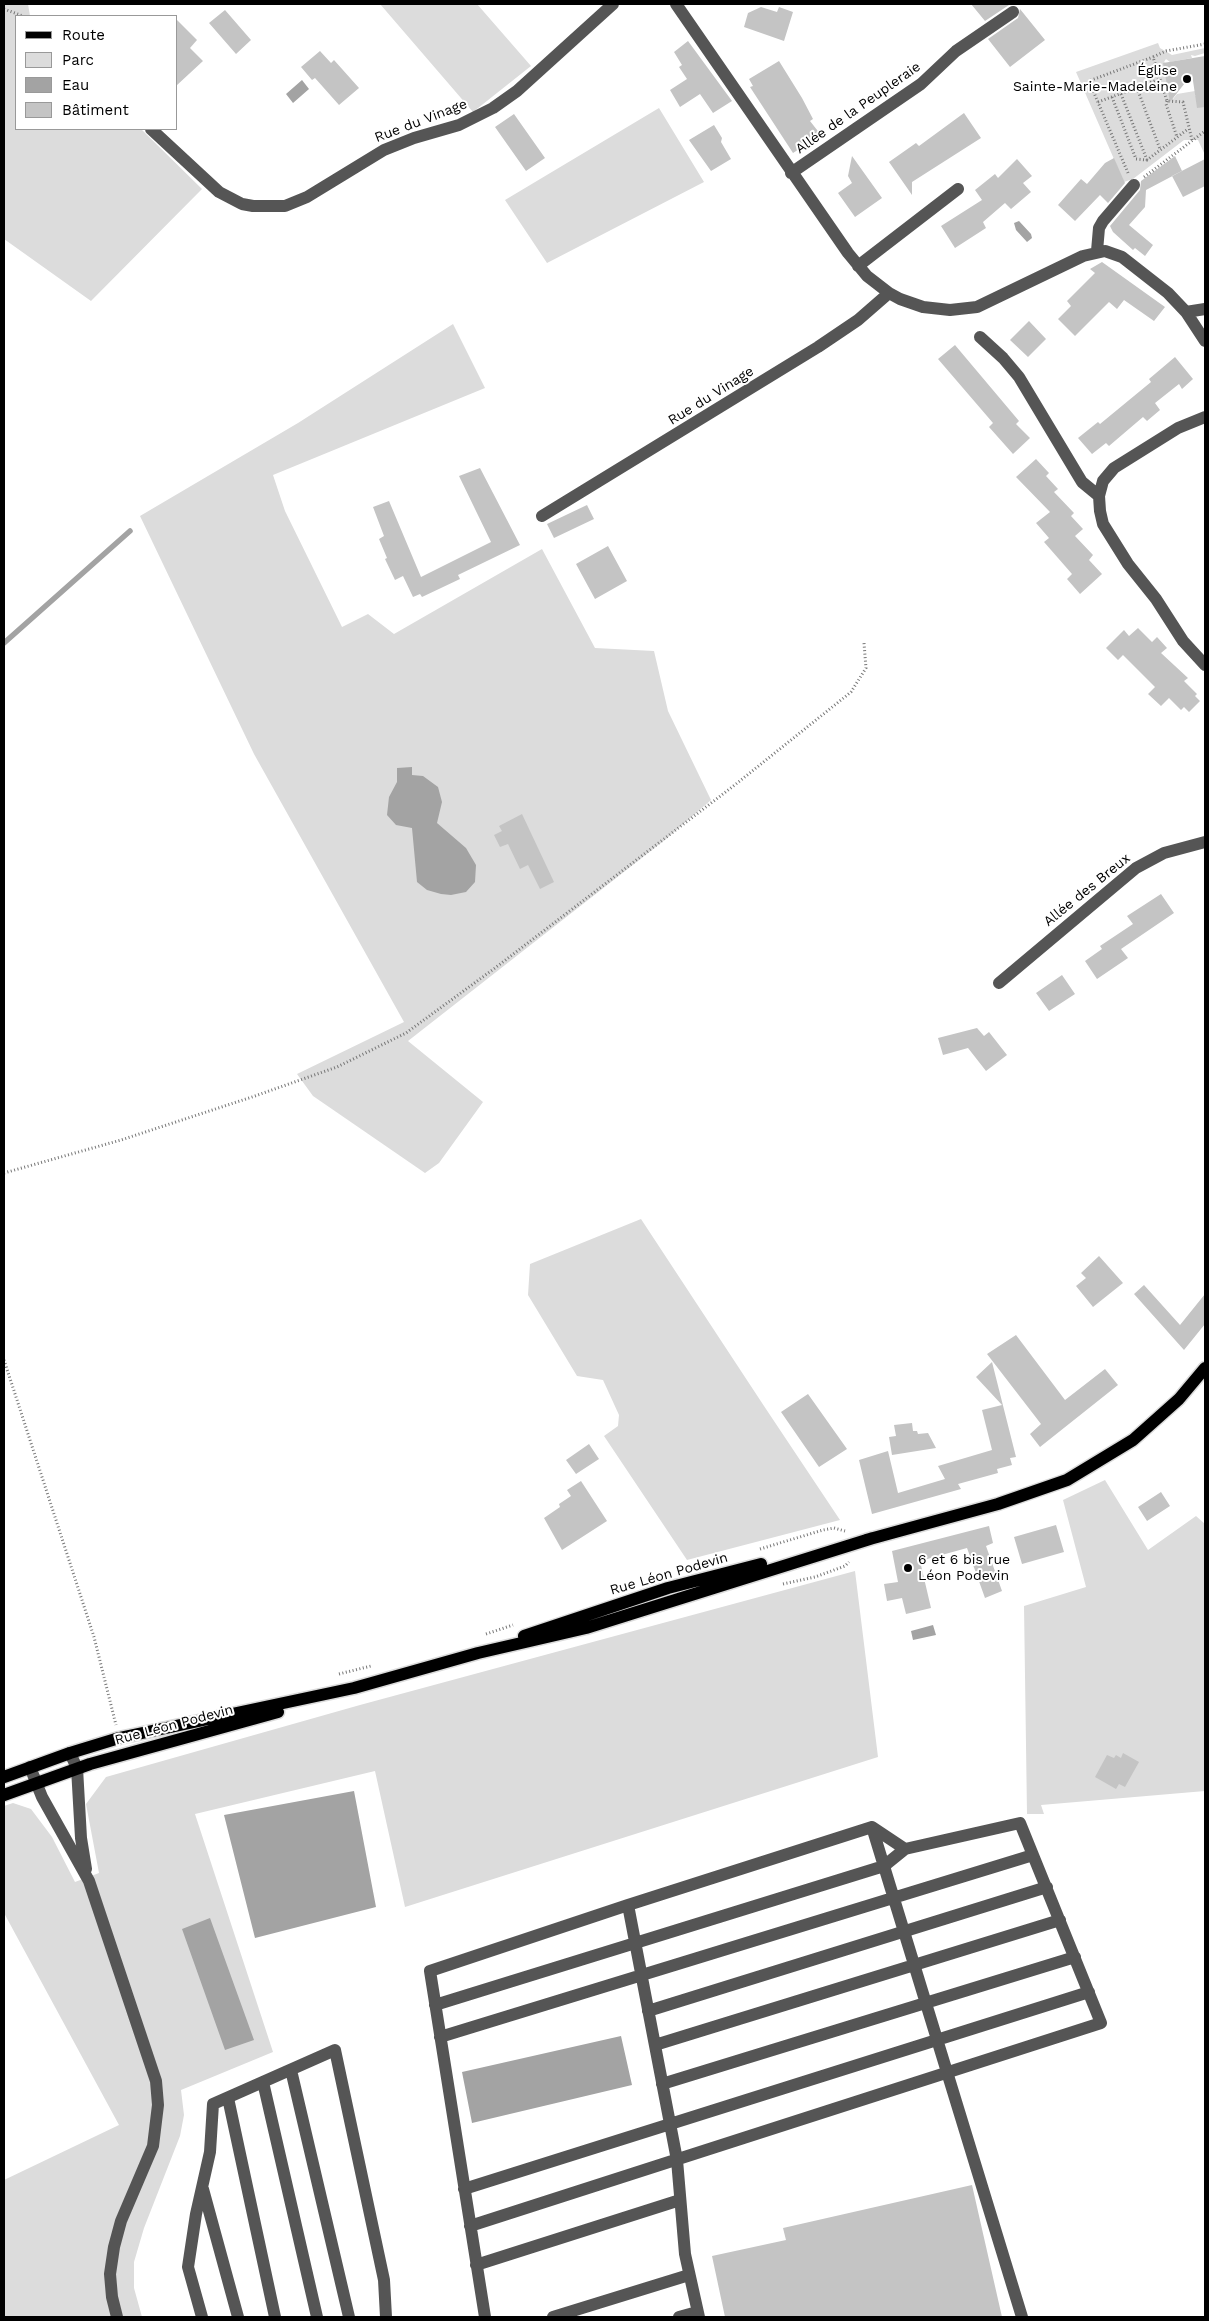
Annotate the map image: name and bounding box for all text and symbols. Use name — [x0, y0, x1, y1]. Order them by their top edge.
legend — [15, 15, 178, 130]
text: Route — [62, 26, 105, 44]
text: Parc — [62, 51, 94, 69]
street label: Allée de la Peupleraie — [792, 58, 924, 158]
place label: Église Sainte-Marie-Madeleine — [1013, 63, 1177, 95]
marker: Église Sainte-Marie-Madeleine — [1181, 73, 1193, 85]
text: Eau — [62, 76, 89, 94]
street label: Rue du Vinage — [372, 96, 470, 146]
text: Bâtiment — [62, 101, 129, 119]
street label: Rue du Vinage — [665, 363, 757, 429]
street label: Allée des Breux — [1040, 850, 1134, 930]
street label: Rue Léon Podevin — [608, 1549, 730, 1599]
place label: 6 et 6 bis rue Léon Podevin — [918, 1552, 1010, 1584]
marker: 6 et 6 bis rue Léon Podevin — [902, 1562, 914, 1574]
street label: Rue Léon Podevin — [113, 1701, 235, 1749]

